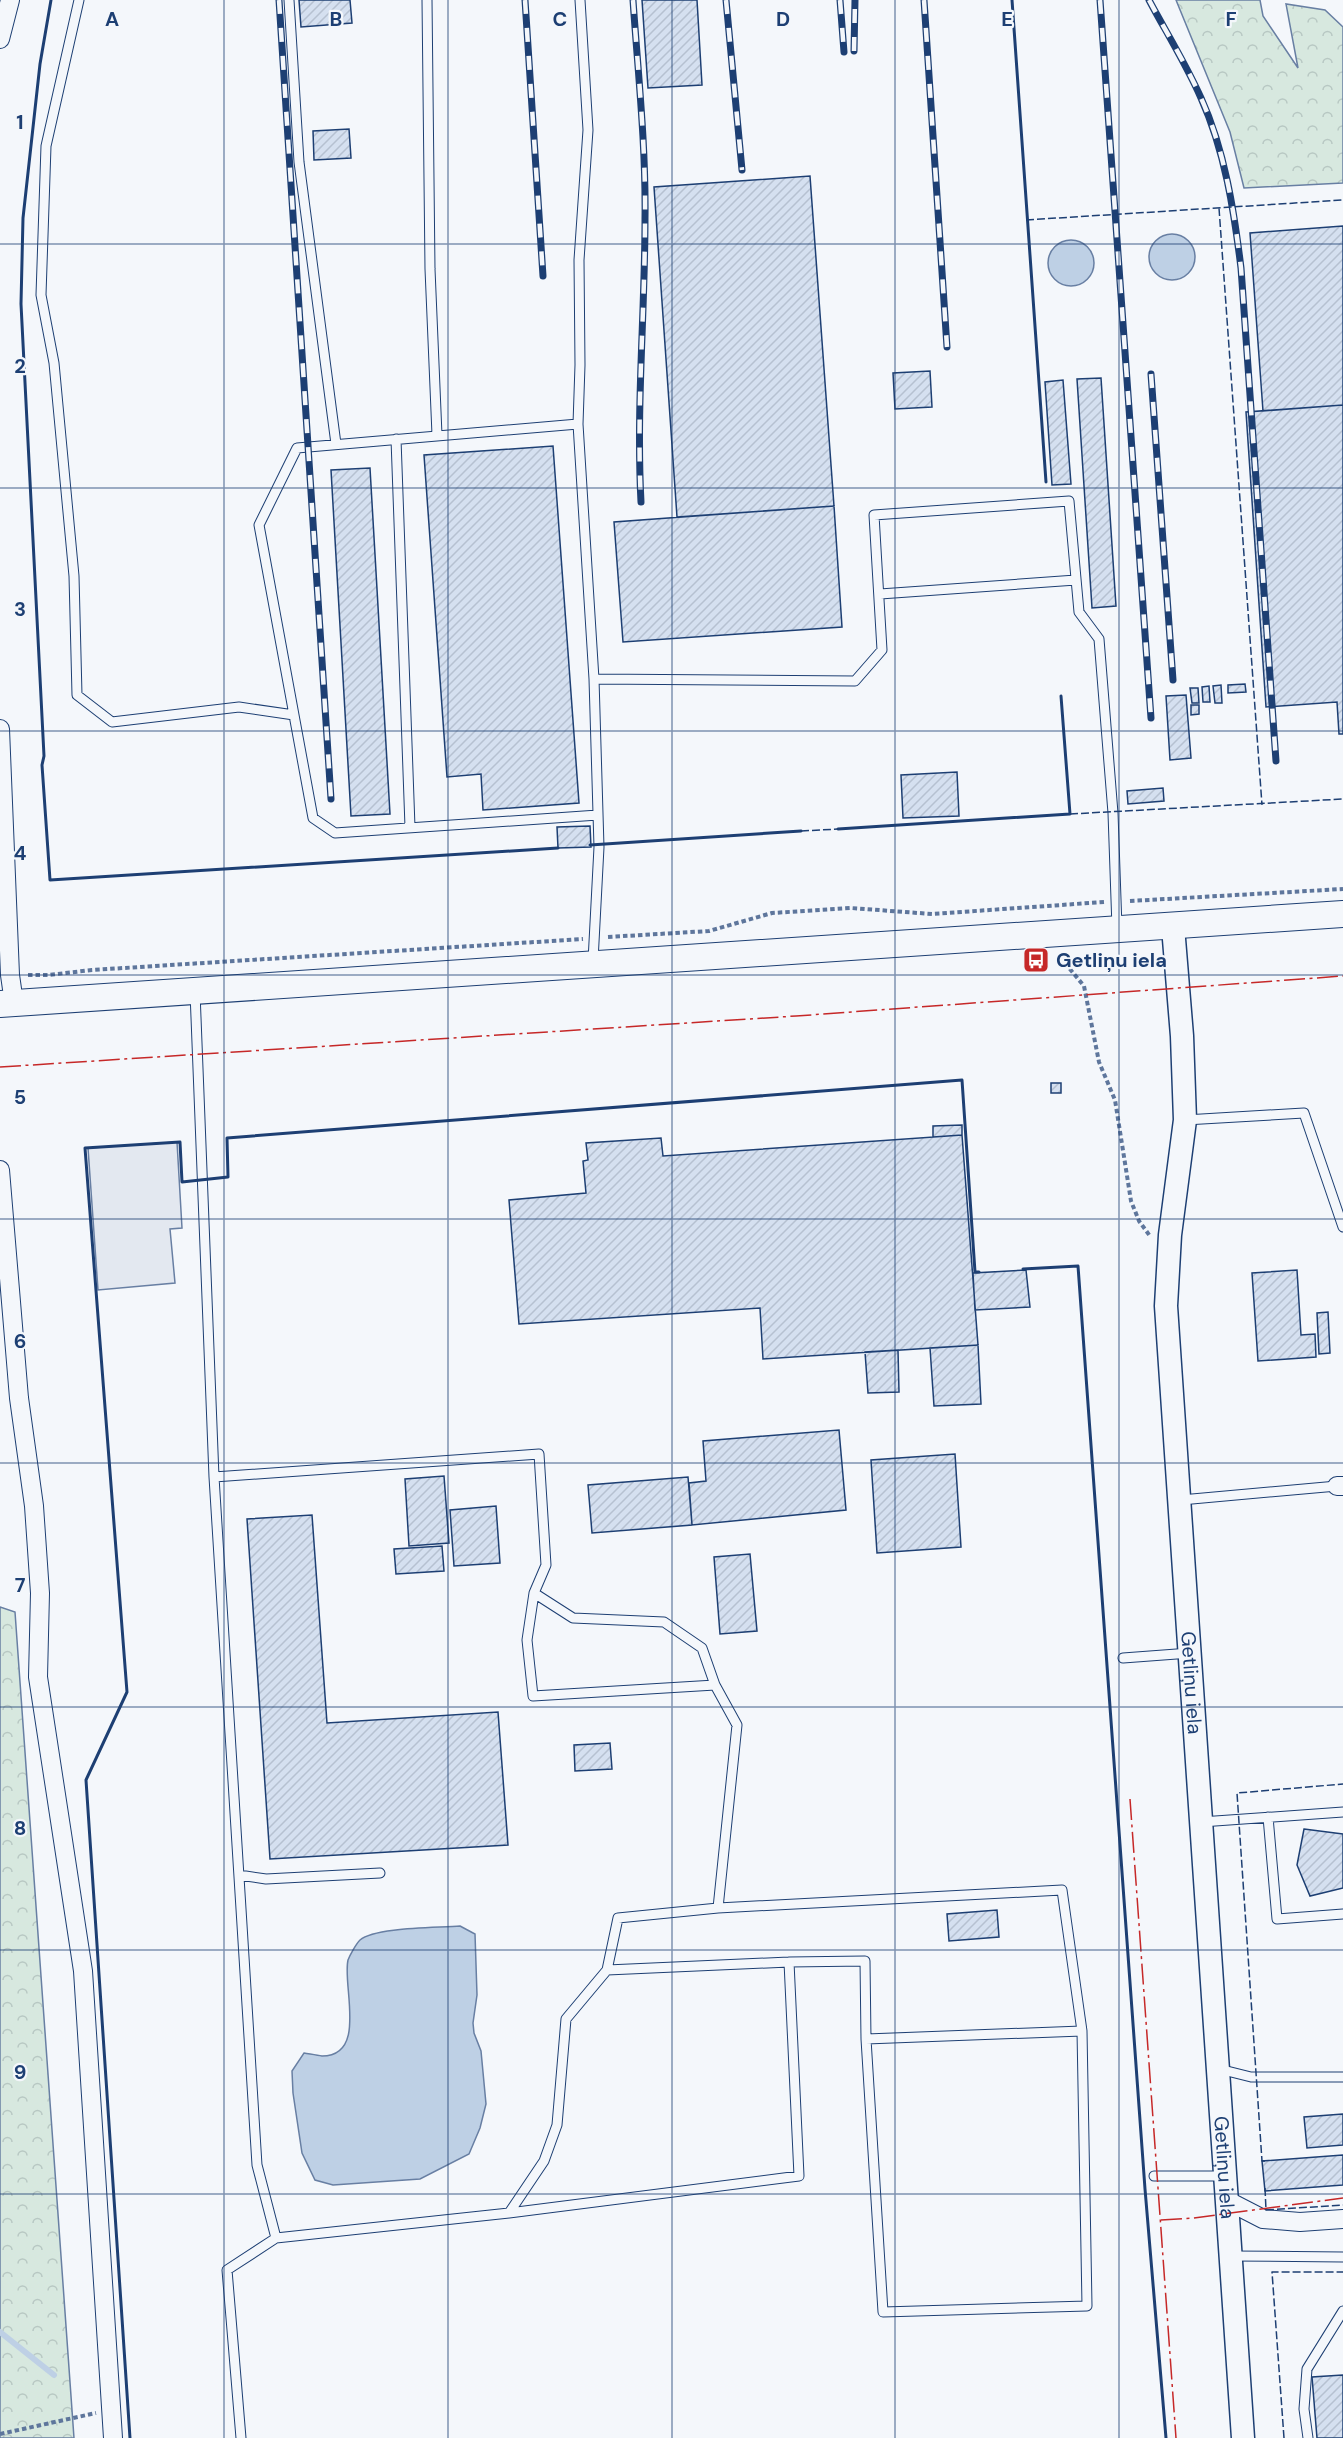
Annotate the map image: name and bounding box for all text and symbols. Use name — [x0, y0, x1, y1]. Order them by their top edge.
text: A — [105, 6, 119, 32]
text: B — [330, 6, 342, 32]
text: C — [553, 6, 567, 32]
text: D — [776, 6, 790, 32]
text: E — [1001, 6, 1013, 32]
text: F — [1225, 6, 1237, 32]
text: 1 — [16, 109, 24, 135]
text: 2 — [14, 353, 26, 379]
text: 3 — [14, 596, 26, 622]
text: 4 — [14, 840, 27, 866]
bus stop icon: Getliņu iela — [1021, 945, 1051, 975]
place label: Getliņu iela — [1056, 947, 1167, 973]
text: 5 — [14, 1084, 26, 1110]
text: 6 — [14, 1328, 26, 1354]
text: 7 — [15, 1572, 26, 1598]
street label: Getliņu iela — [1175, 1630, 1208, 1735]
text: 8 — [14, 1815, 26, 1841]
text: 9 — [14, 2059, 26, 2085]
street label: Getliņu iela — [1208, 2115, 1241, 2220]

